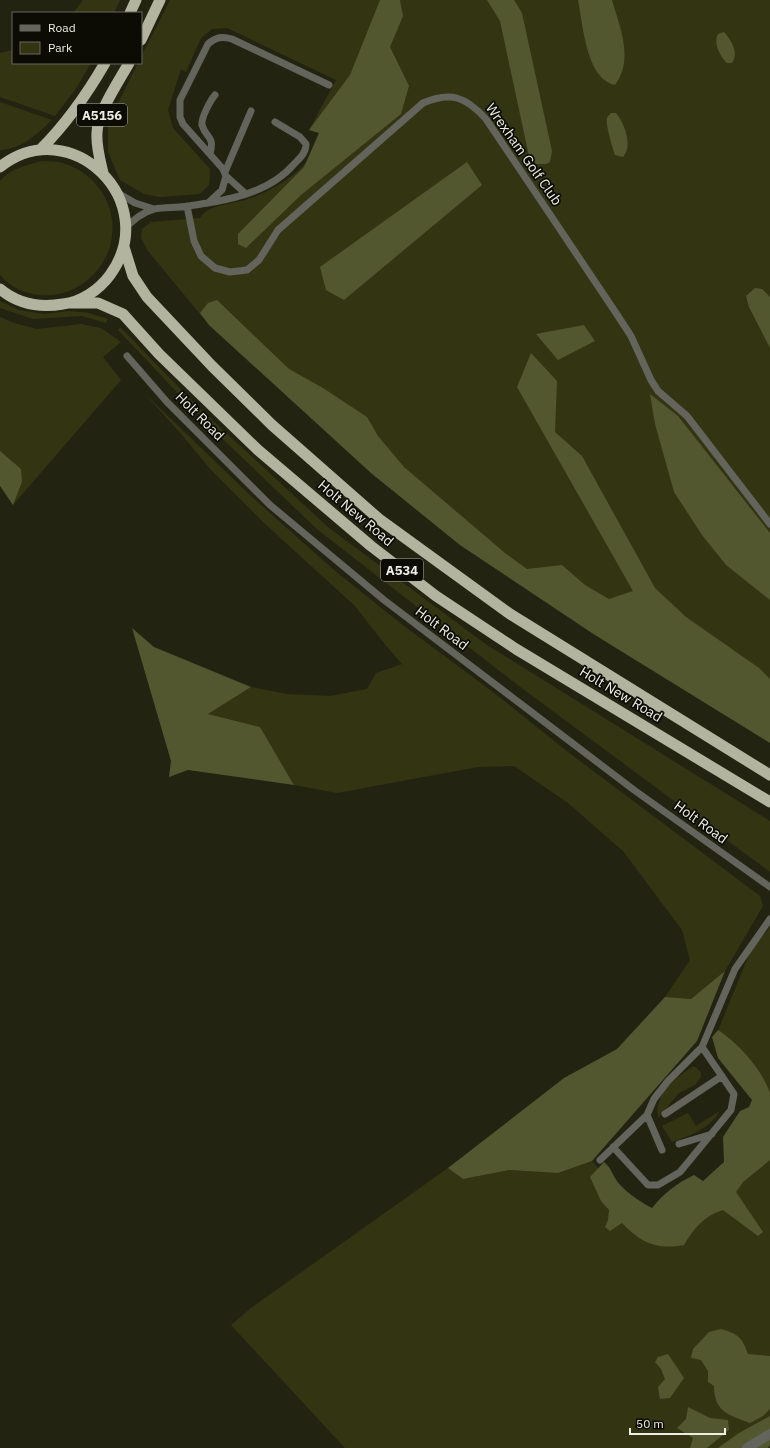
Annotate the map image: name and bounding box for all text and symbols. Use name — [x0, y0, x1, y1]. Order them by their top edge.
legend — [12, 12, 142, 64]
text: Road — [48, 20, 76, 35]
text: Park — [48, 40, 73, 55]
street label: Wrexham Golf Club — [482, 99, 566, 209]
road number: A5156 — [77, 104, 127, 126]
street label: Holt Road — [172, 388, 228, 444]
street label: Holt New Road — [314, 476, 398, 550]
road number: A534 — [381, 559, 423, 581]
street label: Holt Road — [412, 602, 472, 654]
street label: Holt New Road — [576, 662, 666, 726]
street label: Holt Road — [671, 797, 731, 847]
scale bar — [630, 1410, 725, 1436]
text: 50 m — [636, 1416, 664, 1431]

